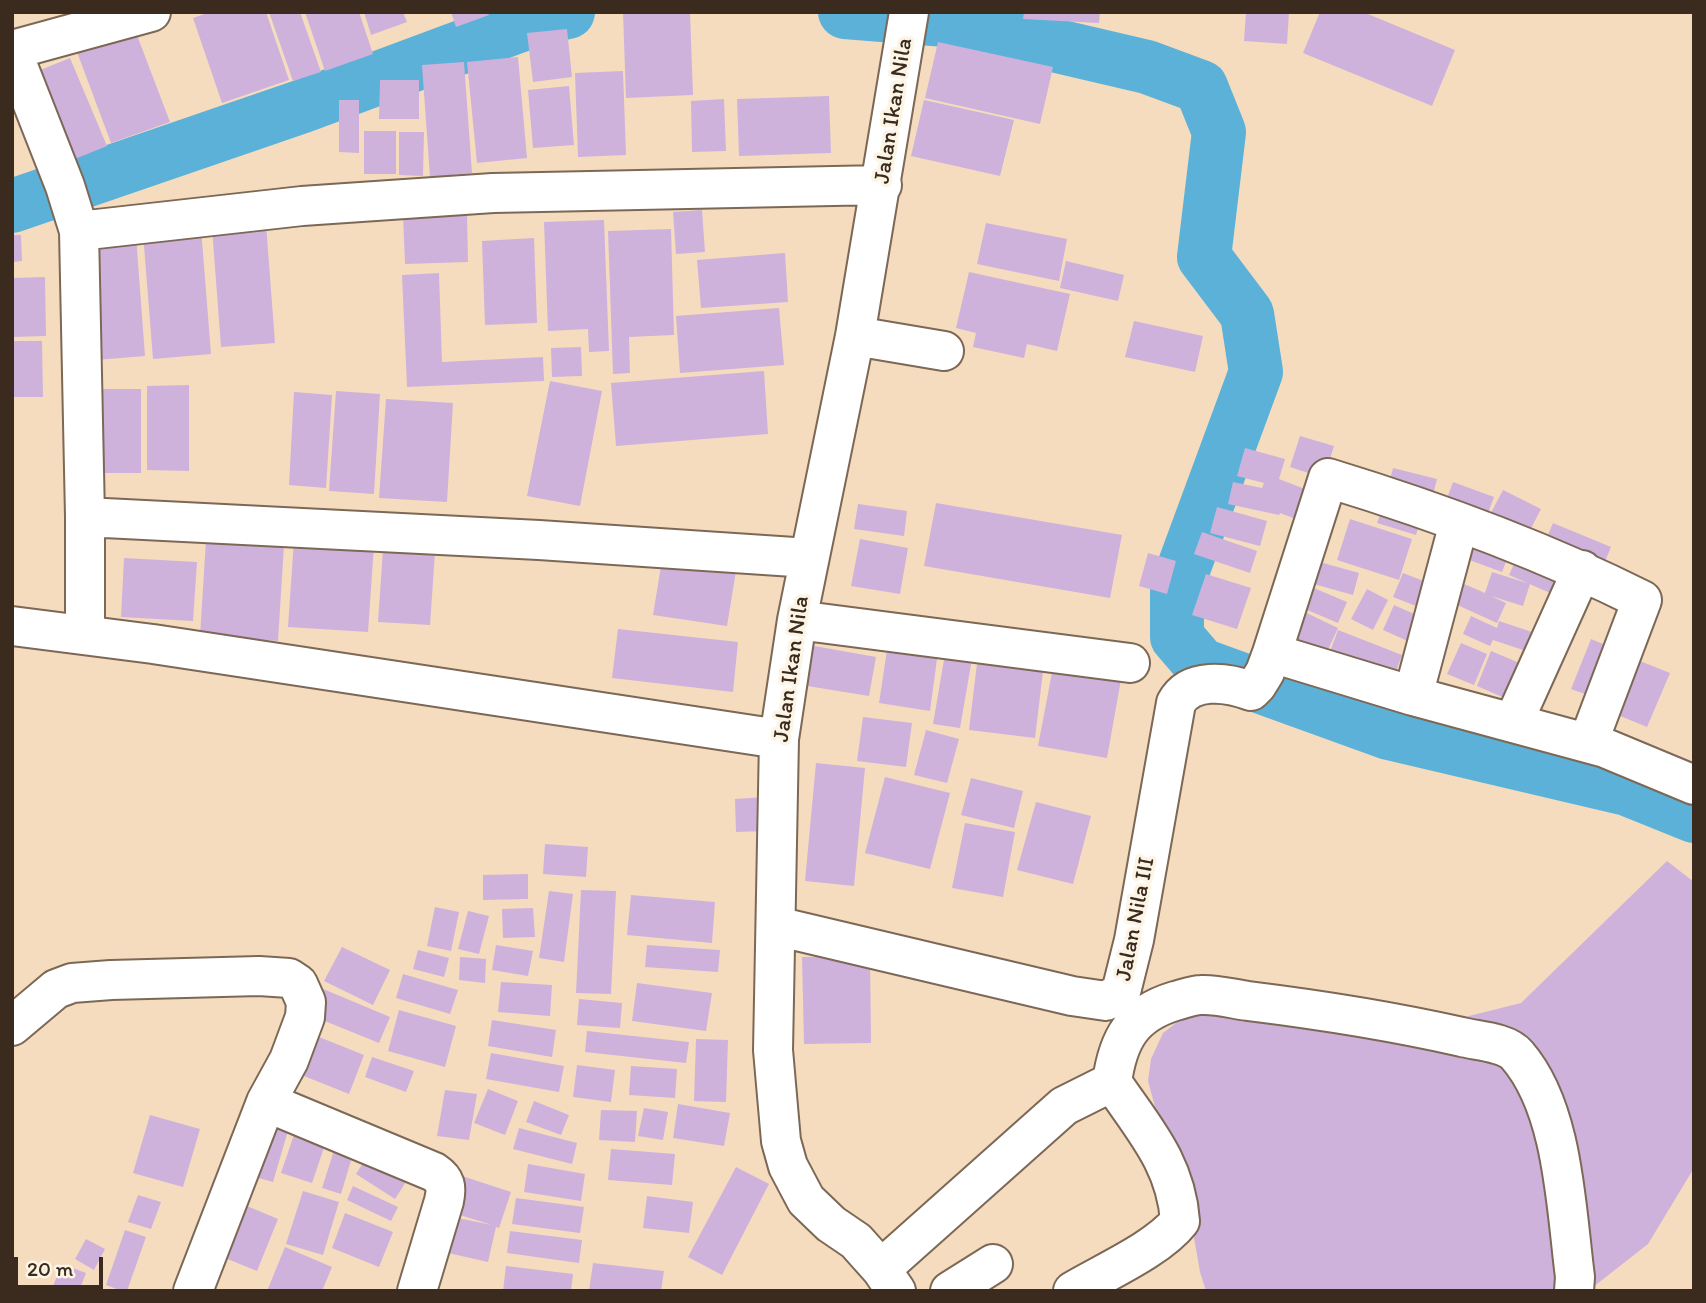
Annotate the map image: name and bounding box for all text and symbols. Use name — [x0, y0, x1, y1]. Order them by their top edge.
street label: Jalan Ikan Nila — [869, 36, 919, 186]
street label: Jalan Ikan Nila — [768, 594, 816, 744]
street label: Jalan Nila III — [1110, 855, 1162, 983]
scale bar — [18, 1244, 107, 1288]
text: 20 m — [27, 1256, 73, 1281]

